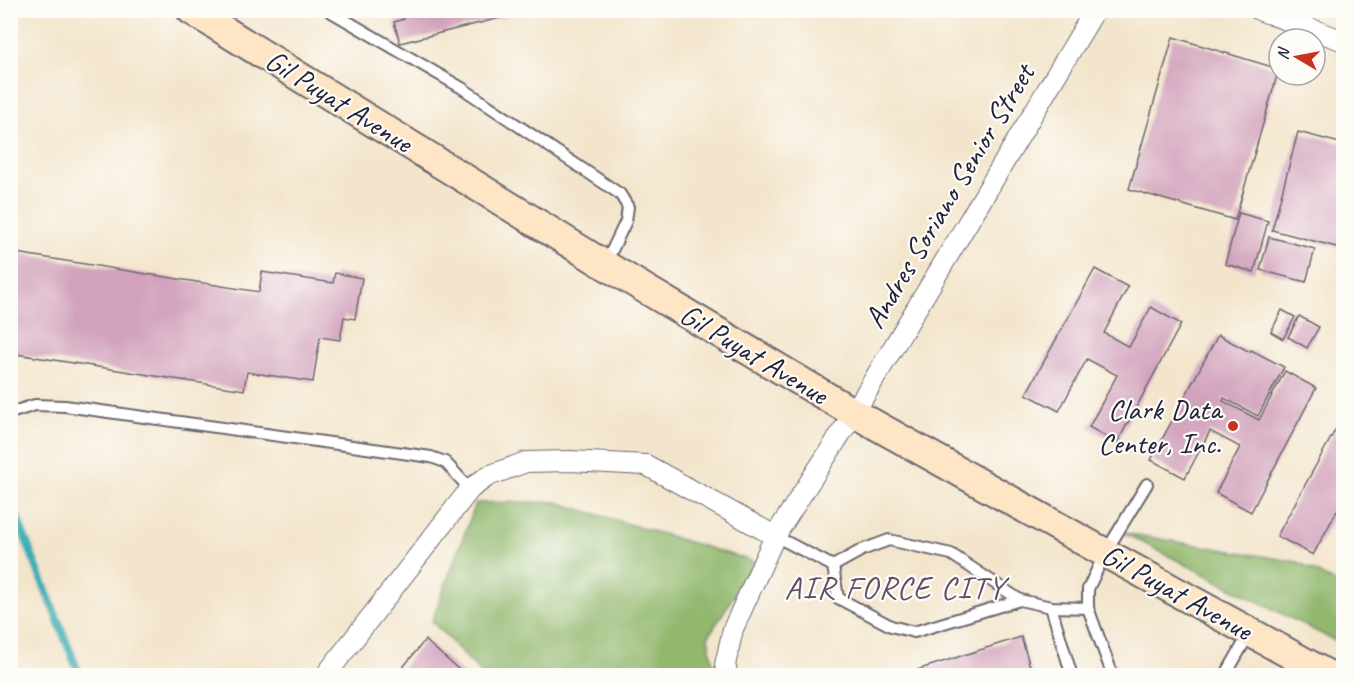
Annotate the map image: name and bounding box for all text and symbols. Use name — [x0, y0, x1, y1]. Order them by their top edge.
north arrow — [1267, 27, 1327, 87]
street label: Gil Puyat Avenue — [258, 41, 421, 162]
text: N — [1273, 45, 1294, 61]
street label: Andres Soriano Senior Street — [855, 55, 1044, 335]
street label: Gil Puyat Avenue — [673, 295, 837, 414]
place label: Clark Data Center, Inc. — [1098, 390, 1224, 462]
marker: Clark Data Center, Inc. — [1226, 419, 1240, 433]
street label: Gil Puyat Avenue — [1095, 535, 1261, 650]
district label: AIR FORCE CITY — [785, 567, 1010, 608]

